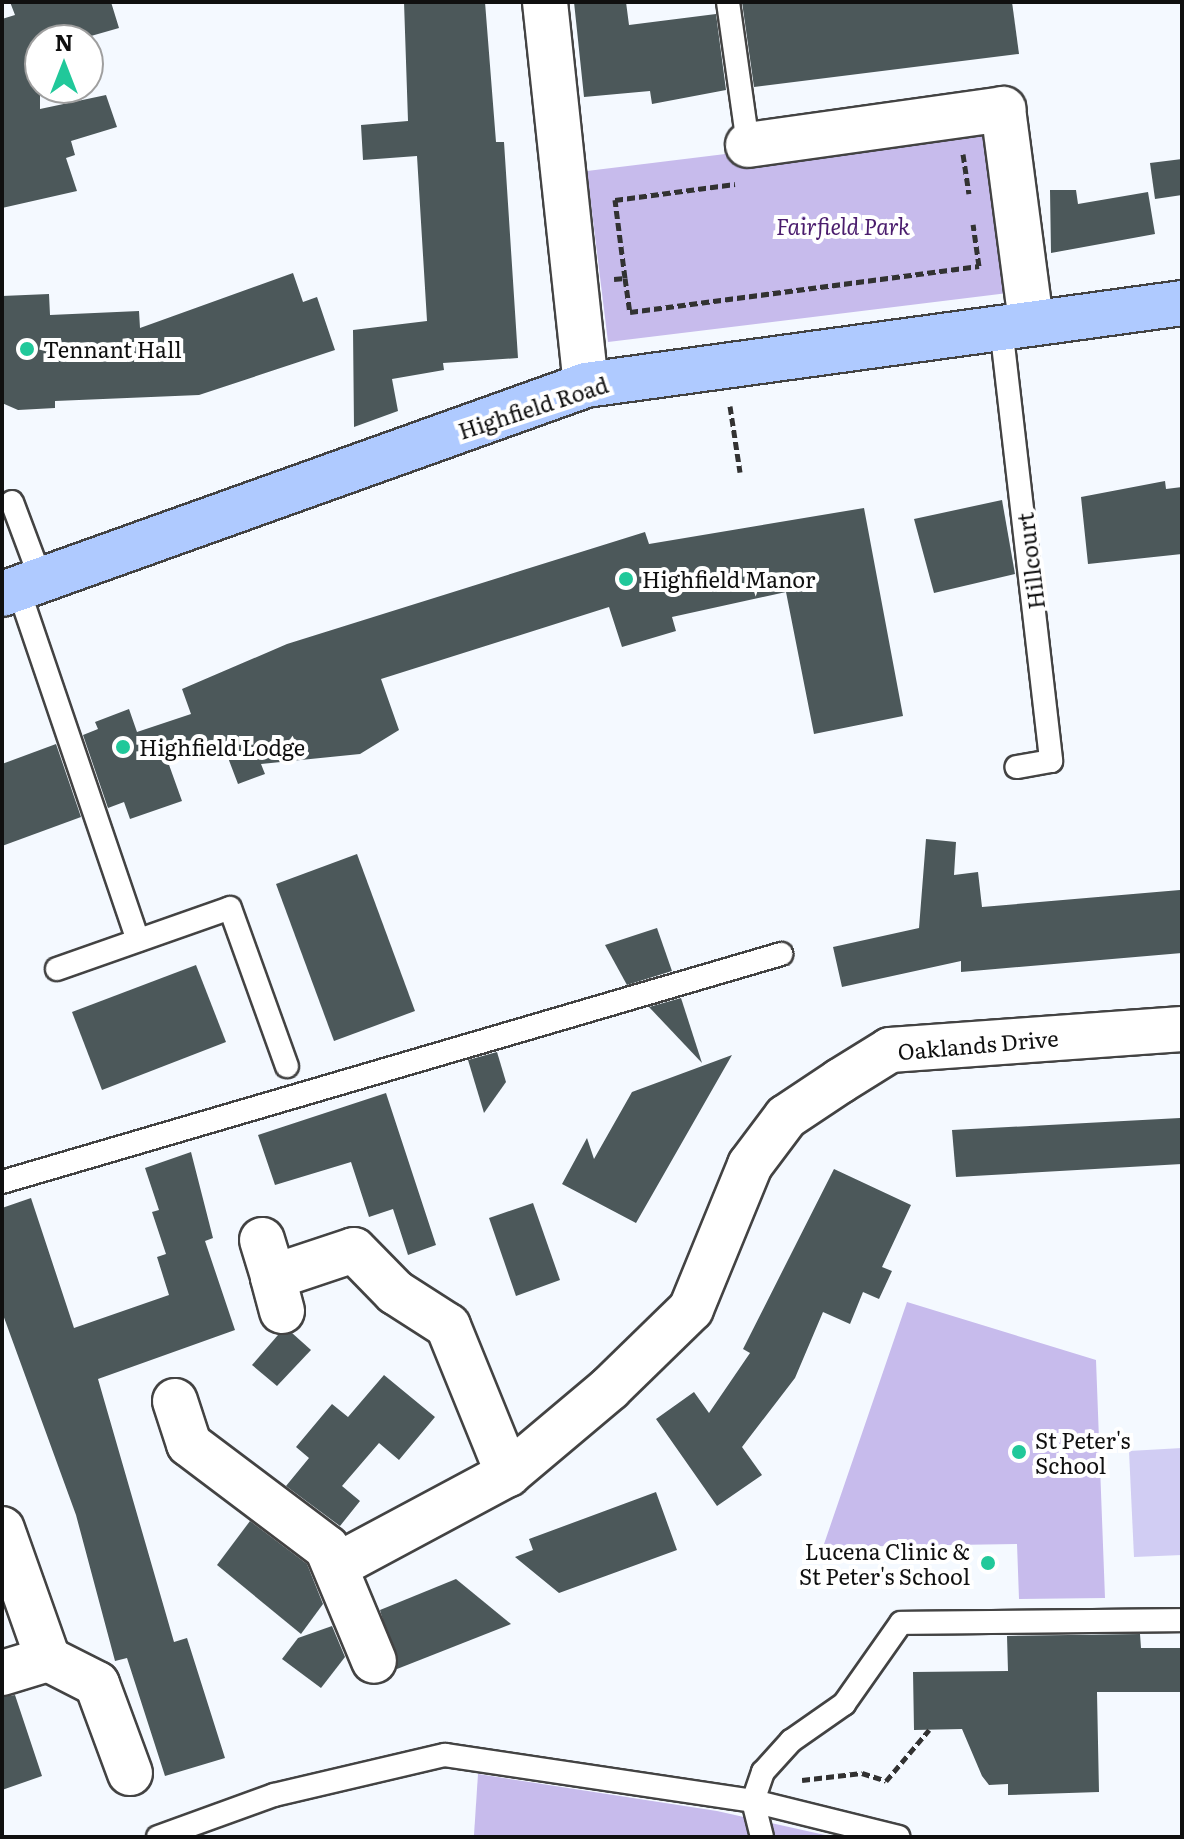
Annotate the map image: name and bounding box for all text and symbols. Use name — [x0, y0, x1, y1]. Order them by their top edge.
north arrow — [24, 24, 104, 104]
text: N — [55, 25, 73, 58]
park label: Fairfield Park — [776, 213, 910, 239]
place label: Tennant Hall — [43, 336, 182, 362]
marker: Tennant Hall — [18, 340, 36, 358]
street label: Highfield Road — [455, 370, 611, 444]
street label: Hillcourt — [1011, 511, 1049, 611]
place label: Highfield Manor — [642, 566, 815, 592]
marker: Highfield Manor — [617, 570, 635, 588]
place label: Highfield Lodge — [139, 734, 305, 760]
marker: Highfield Lodge — [114, 738, 132, 756]
street label: Oaklands Drive — [897, 1024, 1059, 1064]
place label: St Peter's School — [1035, 1426, 1130, 1478]
marker: St Peter's School — [1010, 1443, 1028, 1461]
place label: Lucena Clinic & St Peter's School — [799, 1537, 970, 1588]
marker: Lucena Clinic & St Peter's School — [977, 1552, 999, 1574]

